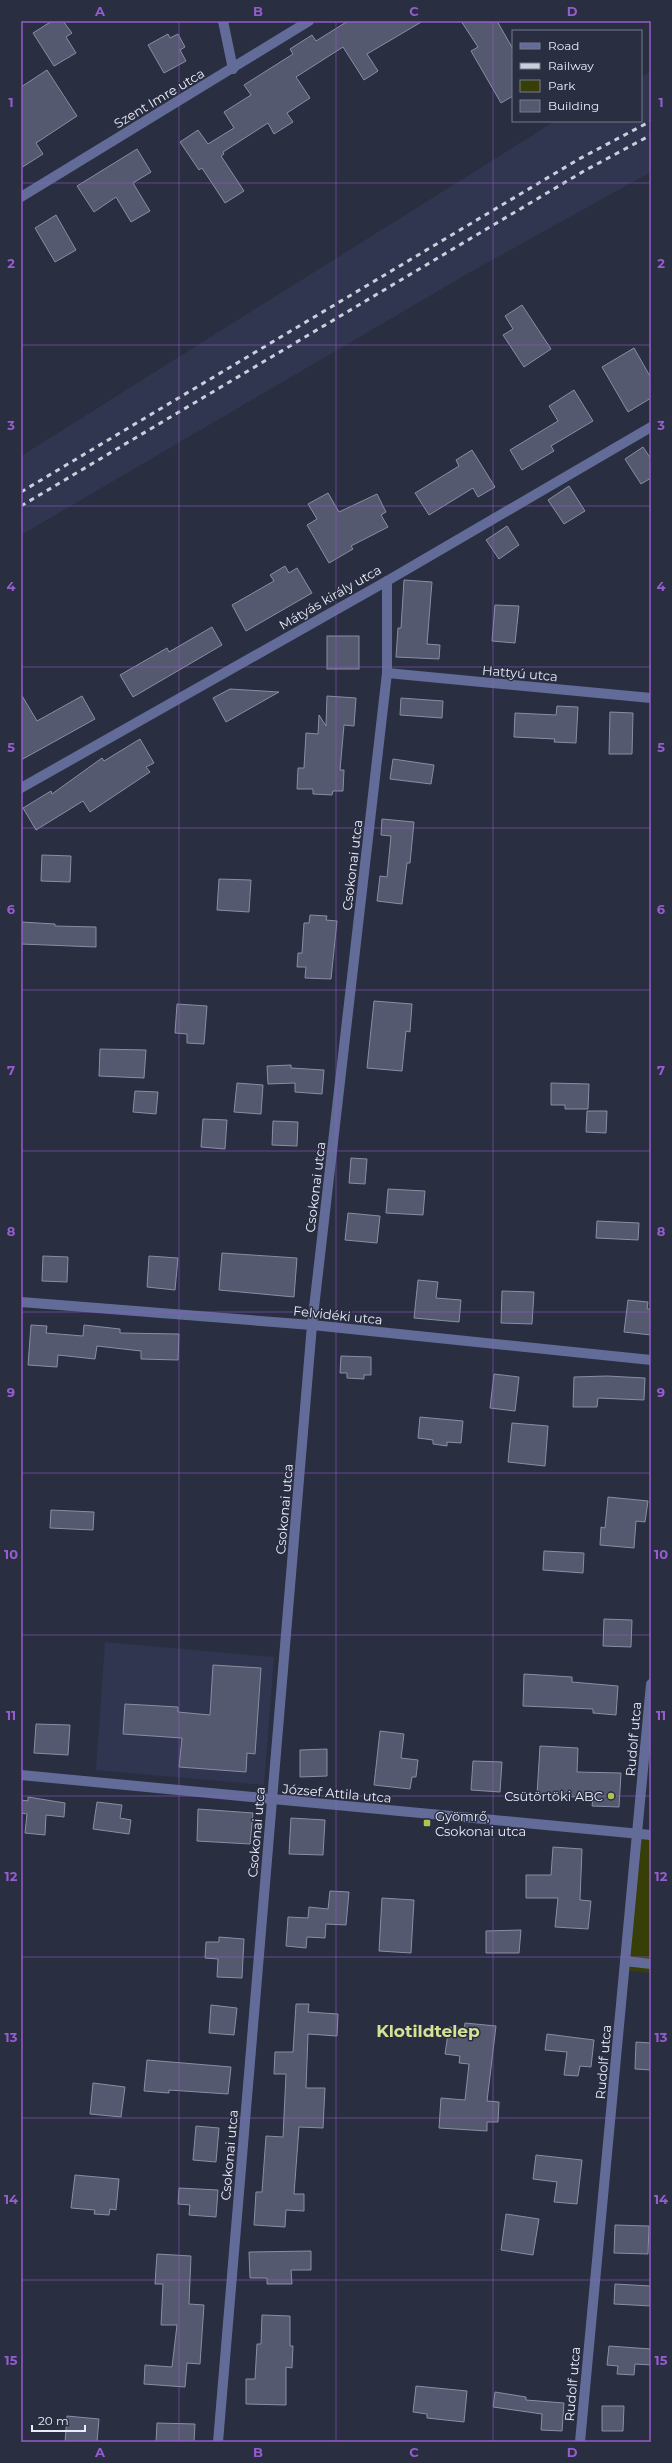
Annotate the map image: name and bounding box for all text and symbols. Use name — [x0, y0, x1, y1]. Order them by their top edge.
text: A — [94, 3, 106, 19]
text: B — [253, 3, 263, 19]
text: C — [409, 3, 419, 19]
text: D — [567, 3, 578, 19]
legend — [512, 30, 642, 122]
text: Road — [548, 38, 579, 53]
text: Railway — [548, 58, 594, 73]
street label: Szent Imre utca — [111, 65, 207, 131]
text: Park — [548, 78, 576, 93]
text: 1 — [8, 94, 14, 110]
text: 1 — [658, 94, 664, 110]
text: Building — [548, 98, 599, 113]
text: 2 — [7, 255, 15, 271]
text: 2 — [657, 255, 665, 271]
text: 3 — [6, 417, 15, 433]
text: 3 — [656, 417, 665, 433]
street label: Mátyás király utca — [276, 561, 384, 633]
text: 4 — [7, 578, 16, 594]
text: 4 — [657, 578, 666, 594]
street label: Hattyú utca — [481, 662, 559, 684]
text: 5 — [7, 739, 15, 755]
text: 5 — [657, 739, 665, 755]
street label: Csokonai utca — [339, 819, 365, 911]
text: 6 — [7, 901, 16, 917]
text: 6 — [657, 901, 666, 917]
text: 7 — [7, 1062, 15, 1078]
text: 7 — [657, 1062, 665, 1078]
street label: Csokonai utca — [302, 1141, 328, 1233]
text: 8 — [7, 1223, 16, 1239]
text: 8 — [657, 1223, 666, 1239]
street label: Felvidéki utca — [292, 1302, 384, 1328]
text: 9 — [7, 1384, 15, 1400]
text: 9 — [657, 1384, 665, 1400]
street label: Csokonai utca — [272, 1463, 296, 1555]
text: 10 — [4, 1546, 18, 1562]
text: 10 — [654, 1546, 668, 1562]
street label: Rudolf utca — [622, 1701, 644, 1777]
text: 11 — [6, 1707, 16, 1723]
text: 11 — [656, 1707, 666, 1723]
street label: József Attila utca — [281, 1780, 392, 1806]
street label: Csokonai utca — [244, 1786, 268, 1878]
place label: Csütörtöki ABC — [504, 1788, 603, 1804]
marker: Csütörtöki ABC — [606, 1791, 616, 1801]
place label: Gyömrő, Csokonai utca — [435, 1808, 526, 1839]
marker: Gyömrő, Csokonai utca — [422, 1818, 432, 1828]
text: 12 — [5, 1868, 18, 1884]
text: 12 — [655, 1868, 668, 1884]
district label: Klotildtelep — [376, 2021, 480, 2041]
street label: Rudolf utca — [592, 2024, 614, 2100]
text: 13 — [5, 2029, 18, 2045]
text: 13 — [655, 2029, 668, 2045]
street label: Csokonai utca — [217, 2109, 241, 2201]
text: 14 — [4, 2191, 18, 2207]
text: 14 — [654, 2191, 668, 2207]
street label: Rudolf utca — [561, 2346, 583, 2422]
text: 15 — [5, 2352, 18, 2368]
text: 15 — [655, 2352, 668, 2368]
scale bar — [32, 2407, 85, 2433]
text: 20 m — [38, 2413, 69, 2428]
text: A — [94, 2444, 106, 2460]
text: B — [253, 2444, 263, 2460]
text: C — [409, 2444, 419, 2460]
text: D — [567, 2444, 578, 2460]

